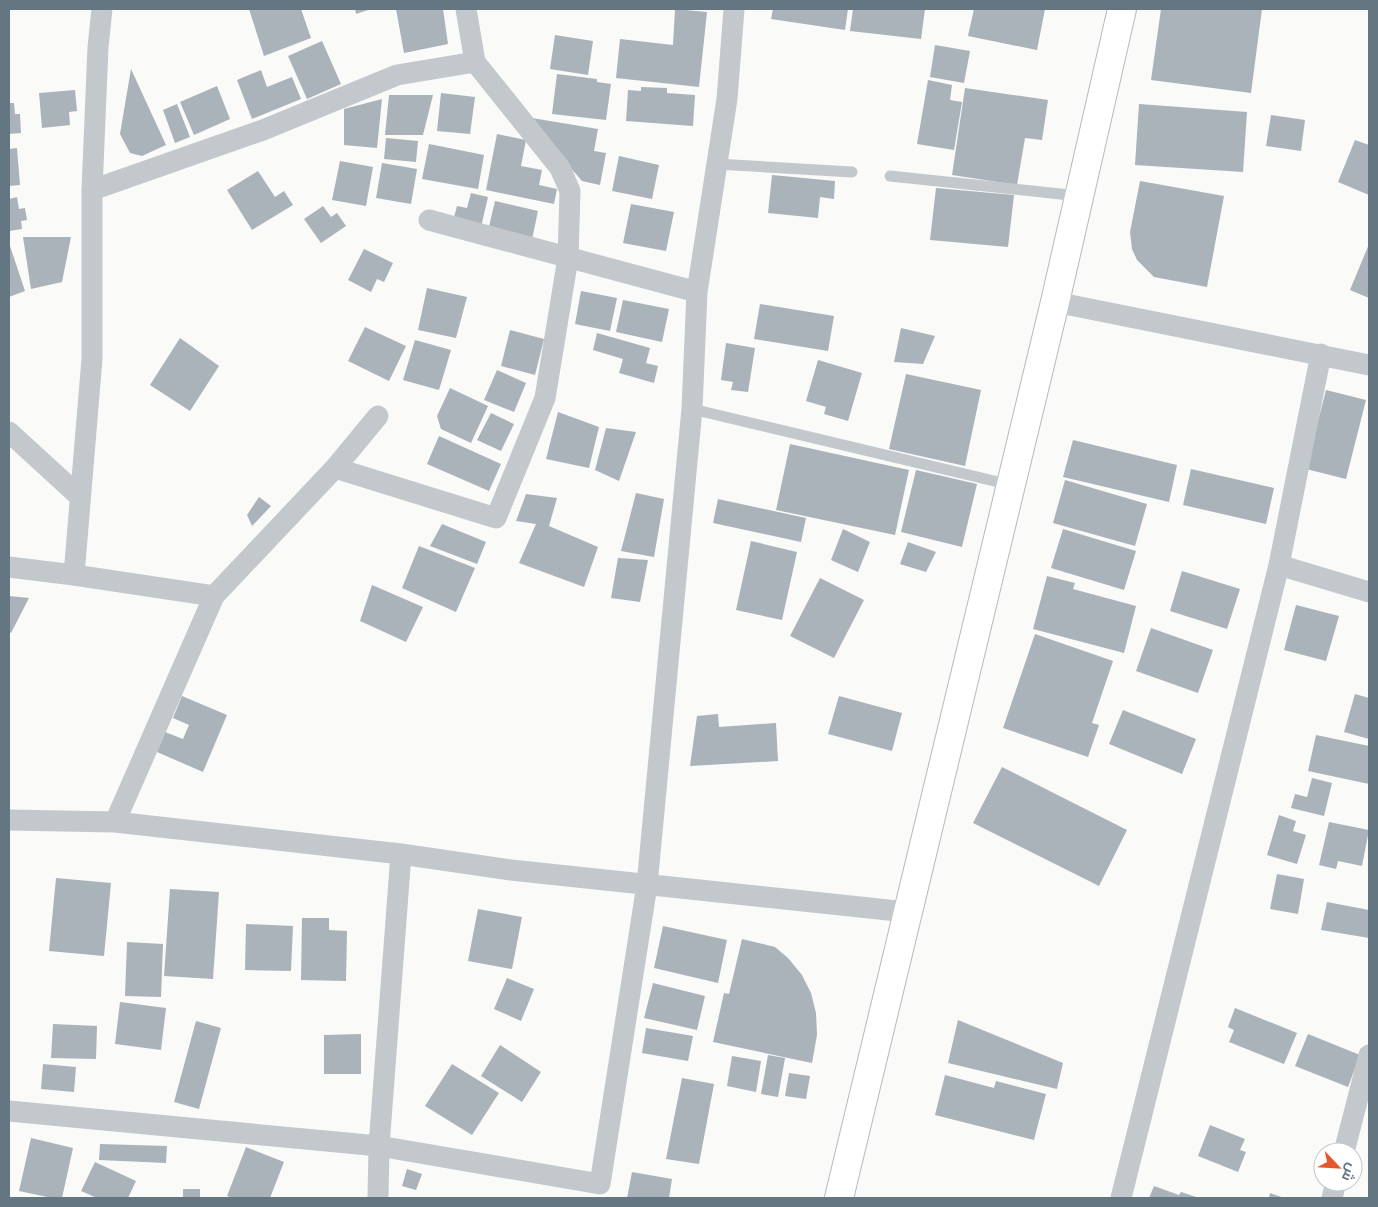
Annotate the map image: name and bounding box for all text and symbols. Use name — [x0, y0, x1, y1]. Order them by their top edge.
north arrow — [1313, 1142, 1363, 1192]
text: ش — [1338, 1161, 1362, 1184]

